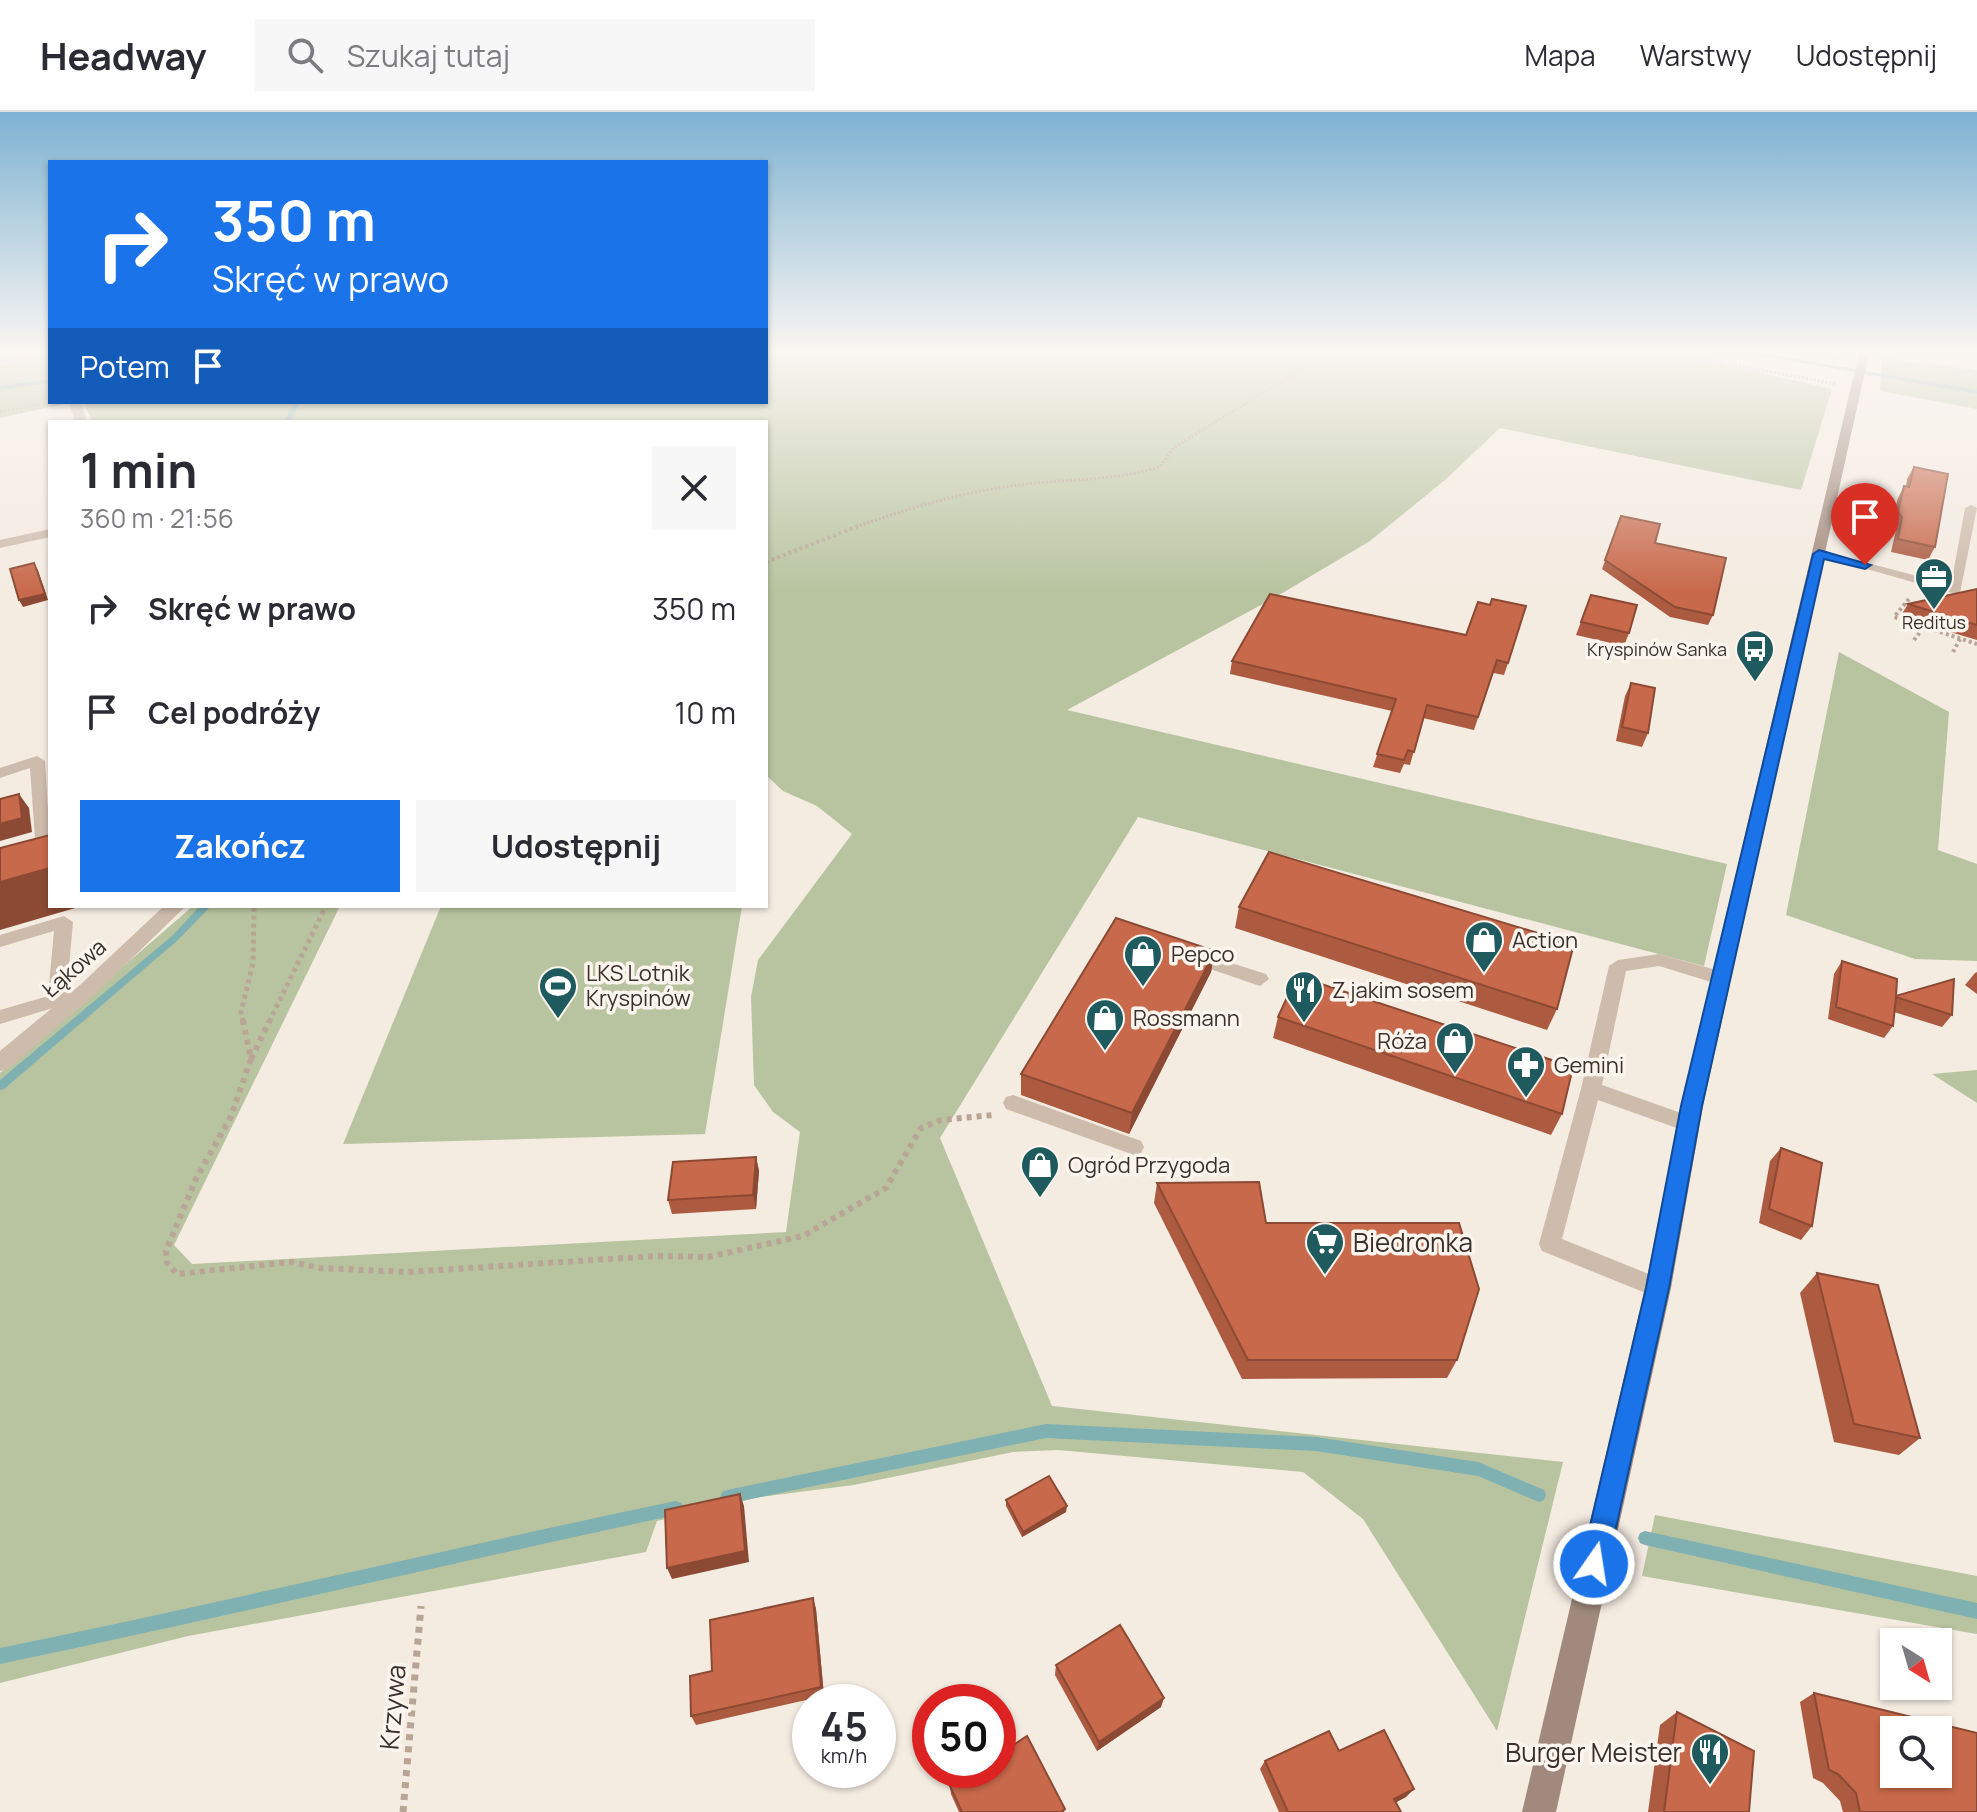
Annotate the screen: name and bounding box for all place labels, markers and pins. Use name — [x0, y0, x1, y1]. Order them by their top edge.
pin — [1831, 483, 1899, 565]
office icon: Reditus — [1913, 556, 1955, 611]
place label: Reditus — [1902, 610, 1966, 634]
bus stop icon: Kryspinów Sanka — [1734, 628, 1776, 683]
place label: Kryspinów Sanka — [1587, 637, 1727, 661]
shop icon: Action — [1463, 919, 1505, 974]
place label: Action — [1512, 925, 1578, 955]
shop icon: Pepco — [1122, 933, 1164, 988]
place label: Pepco — [1171, 939, 1235, 969]
place label: LKS Lotnik Kryspinów — [586, 958, 691, 1013]
sports icon: LKS Lotnik Kryspinów — [537, 965, 579, 1020]
restaurant icon: Z jakim sosem — [1283, 969, 1325, 1024]
place label: Z jakim sosem — [1332, 975, 1474, 1005]
shop icon: Rossmann — [1084, 997, 1126, 1052]
place label: Rossmann — [1133, 1003, 1240, 1033]
shop icon: Róża — [1434, 1020, 1476, 1075]
place label: Róża — [1377, 1026, 1427, 1056]
pharmacy icon: Gemini — [1505, 1044, 1547, 1099]
place label: Gemini — [1554, 1050, 1624, 1080]
shop icon: Ogród Przygoda — [1019, 1144, 1061, 1199]
place label: Ogród Przygoda — [1068, 1150, 1230, 1180]
supermarket icon: Biedronka — [1304, 1221, 1346, 1276]
place label: Biedronka — [1353, 1224, 1473, 1260]
restaurant icon: Burger Meister — [1689, 1731, 1731, 1786]
place label: Burger Meister — [1505, 1734, 1682, 1770]

